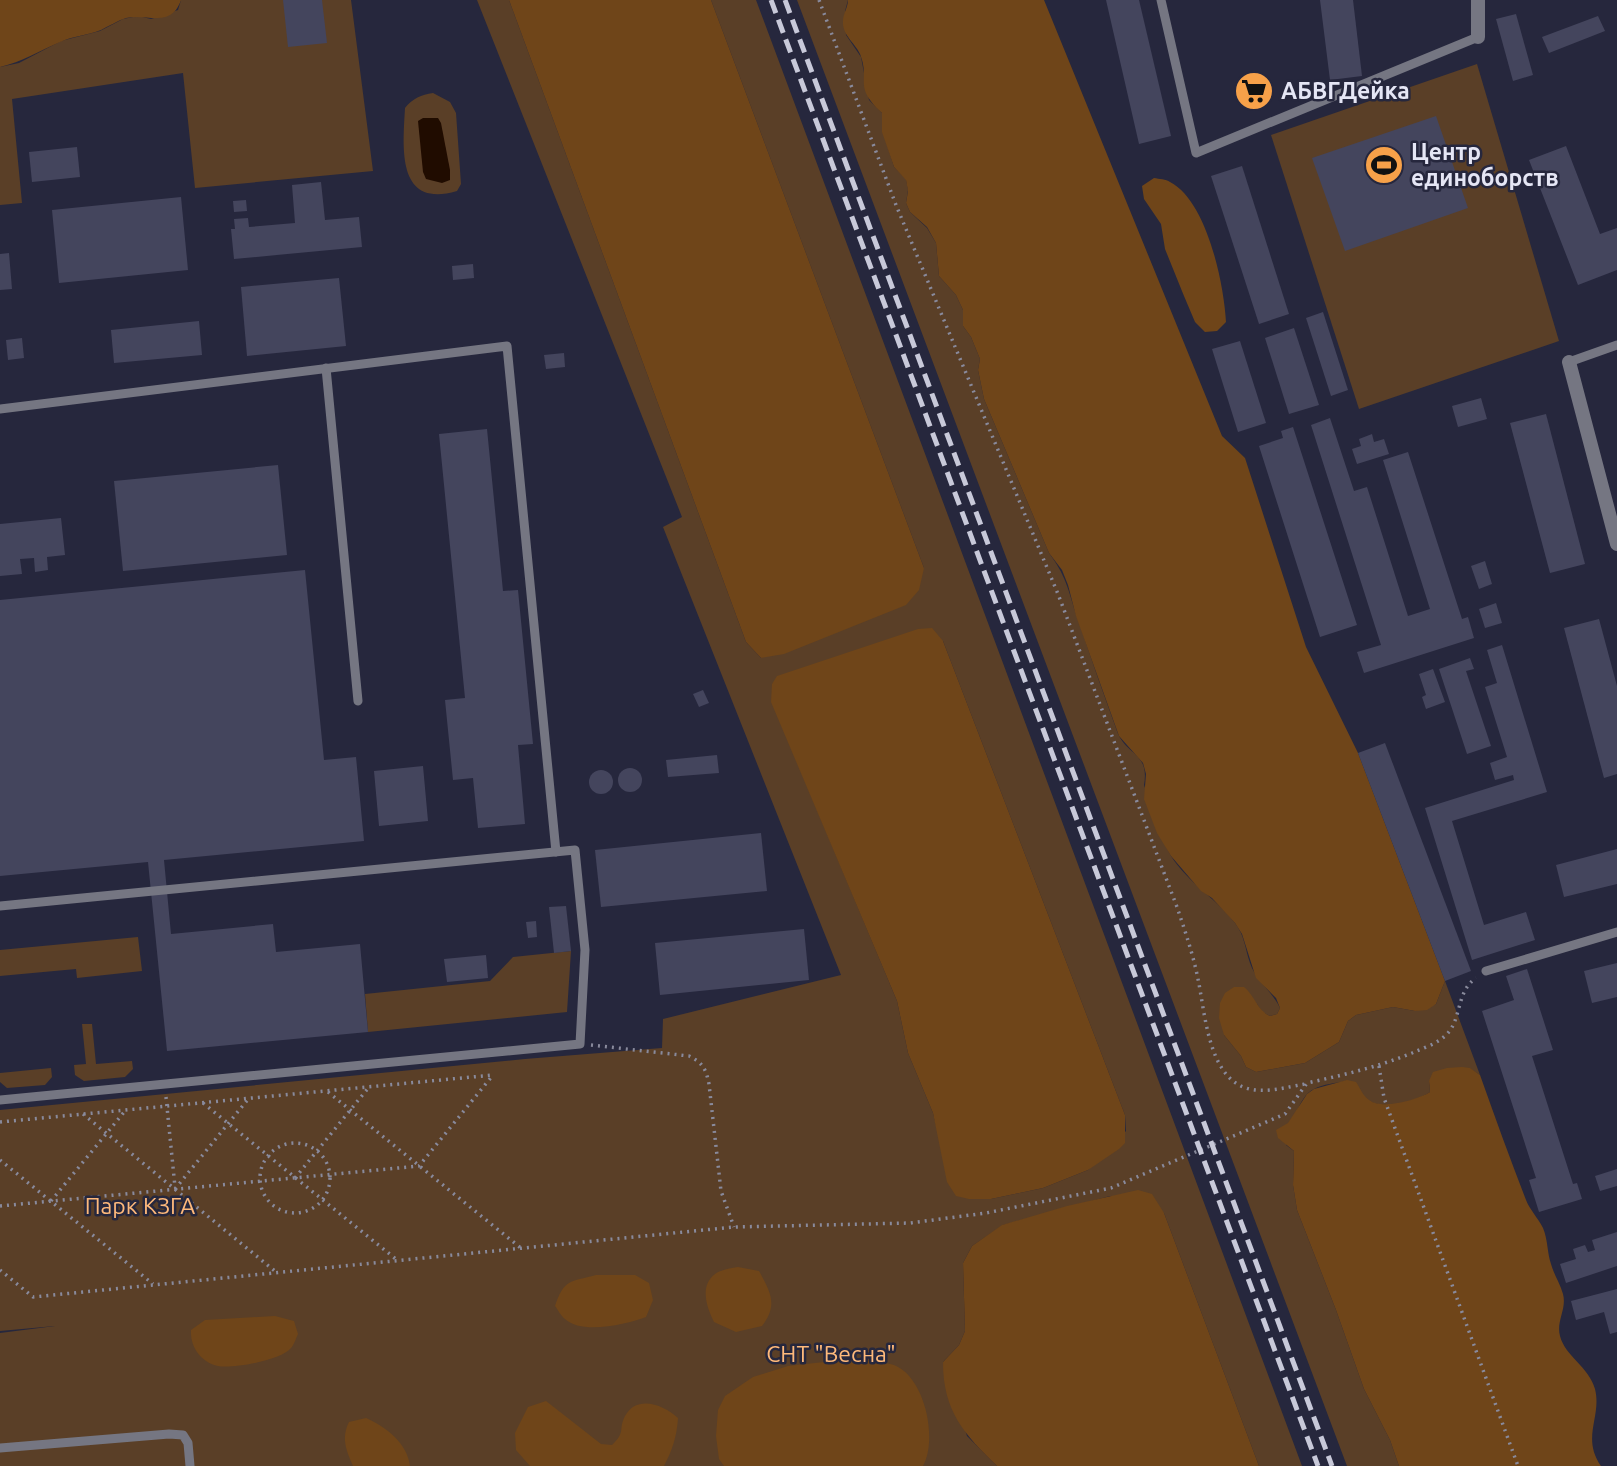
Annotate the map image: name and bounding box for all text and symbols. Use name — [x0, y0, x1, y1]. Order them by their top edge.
supermarket icon: АБВГДейка — [1233, 70, 1275, 112]
place label: АБВГДейка — [1281, 78, 1410, 103]
place label: Центр единоборств — [1411, 139, 1559, 190]
sports icon: Центр единоборств — [1363, 144, 1405, 186]
park label: Парк КЗГА — [85, 1193, 195, 1218]
park label: СНТ "Весна" — [766, 1341, 896, 1366]

